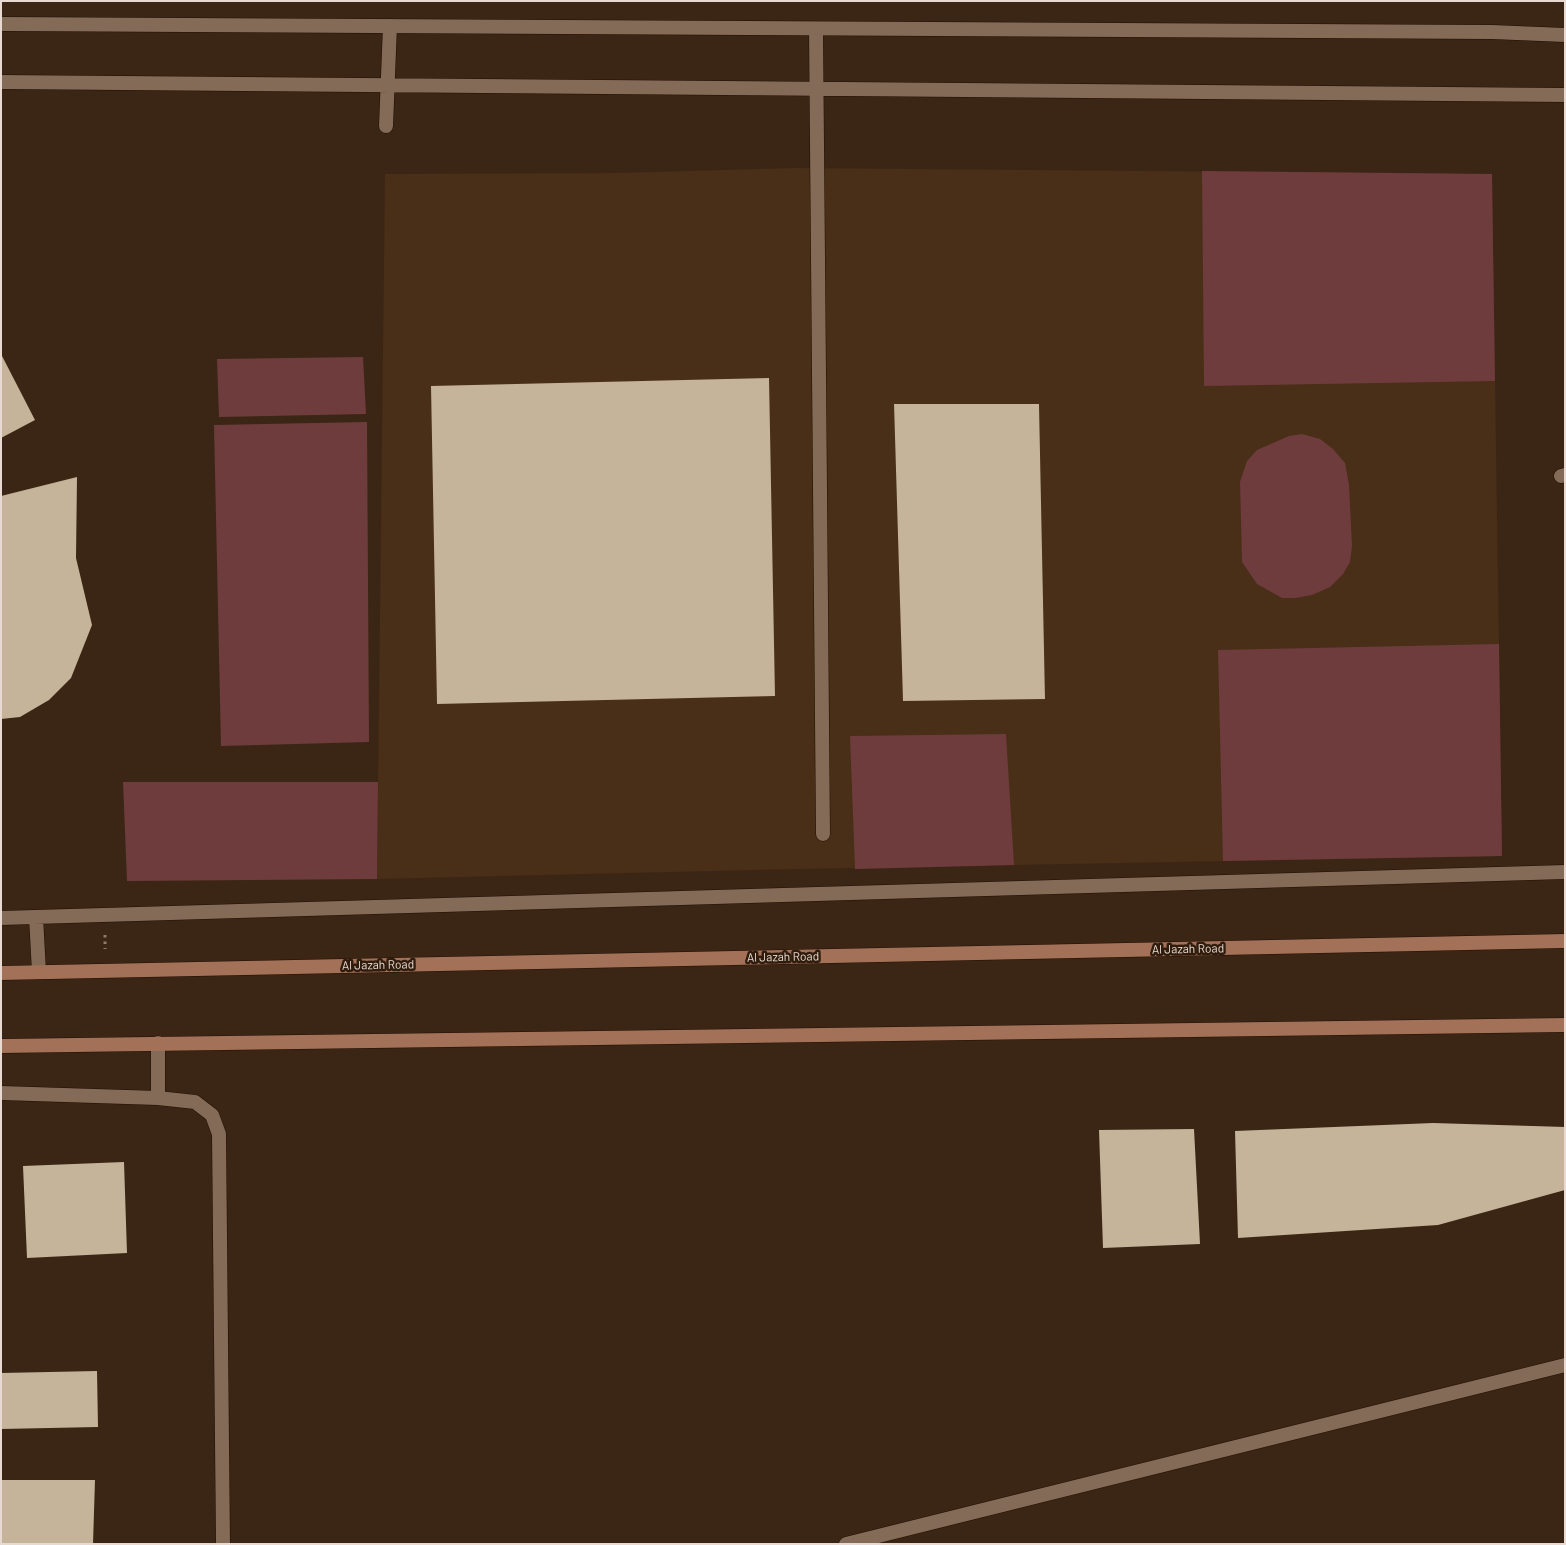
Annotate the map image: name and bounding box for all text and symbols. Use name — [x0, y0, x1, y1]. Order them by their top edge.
street label: Al Jazah Road — [1152, 941, 1224, 957]
street label: Al Jazah Road — [747, 949, 819, 965]
street label: Al Jazah Road — [342, 957, 414, 973]

